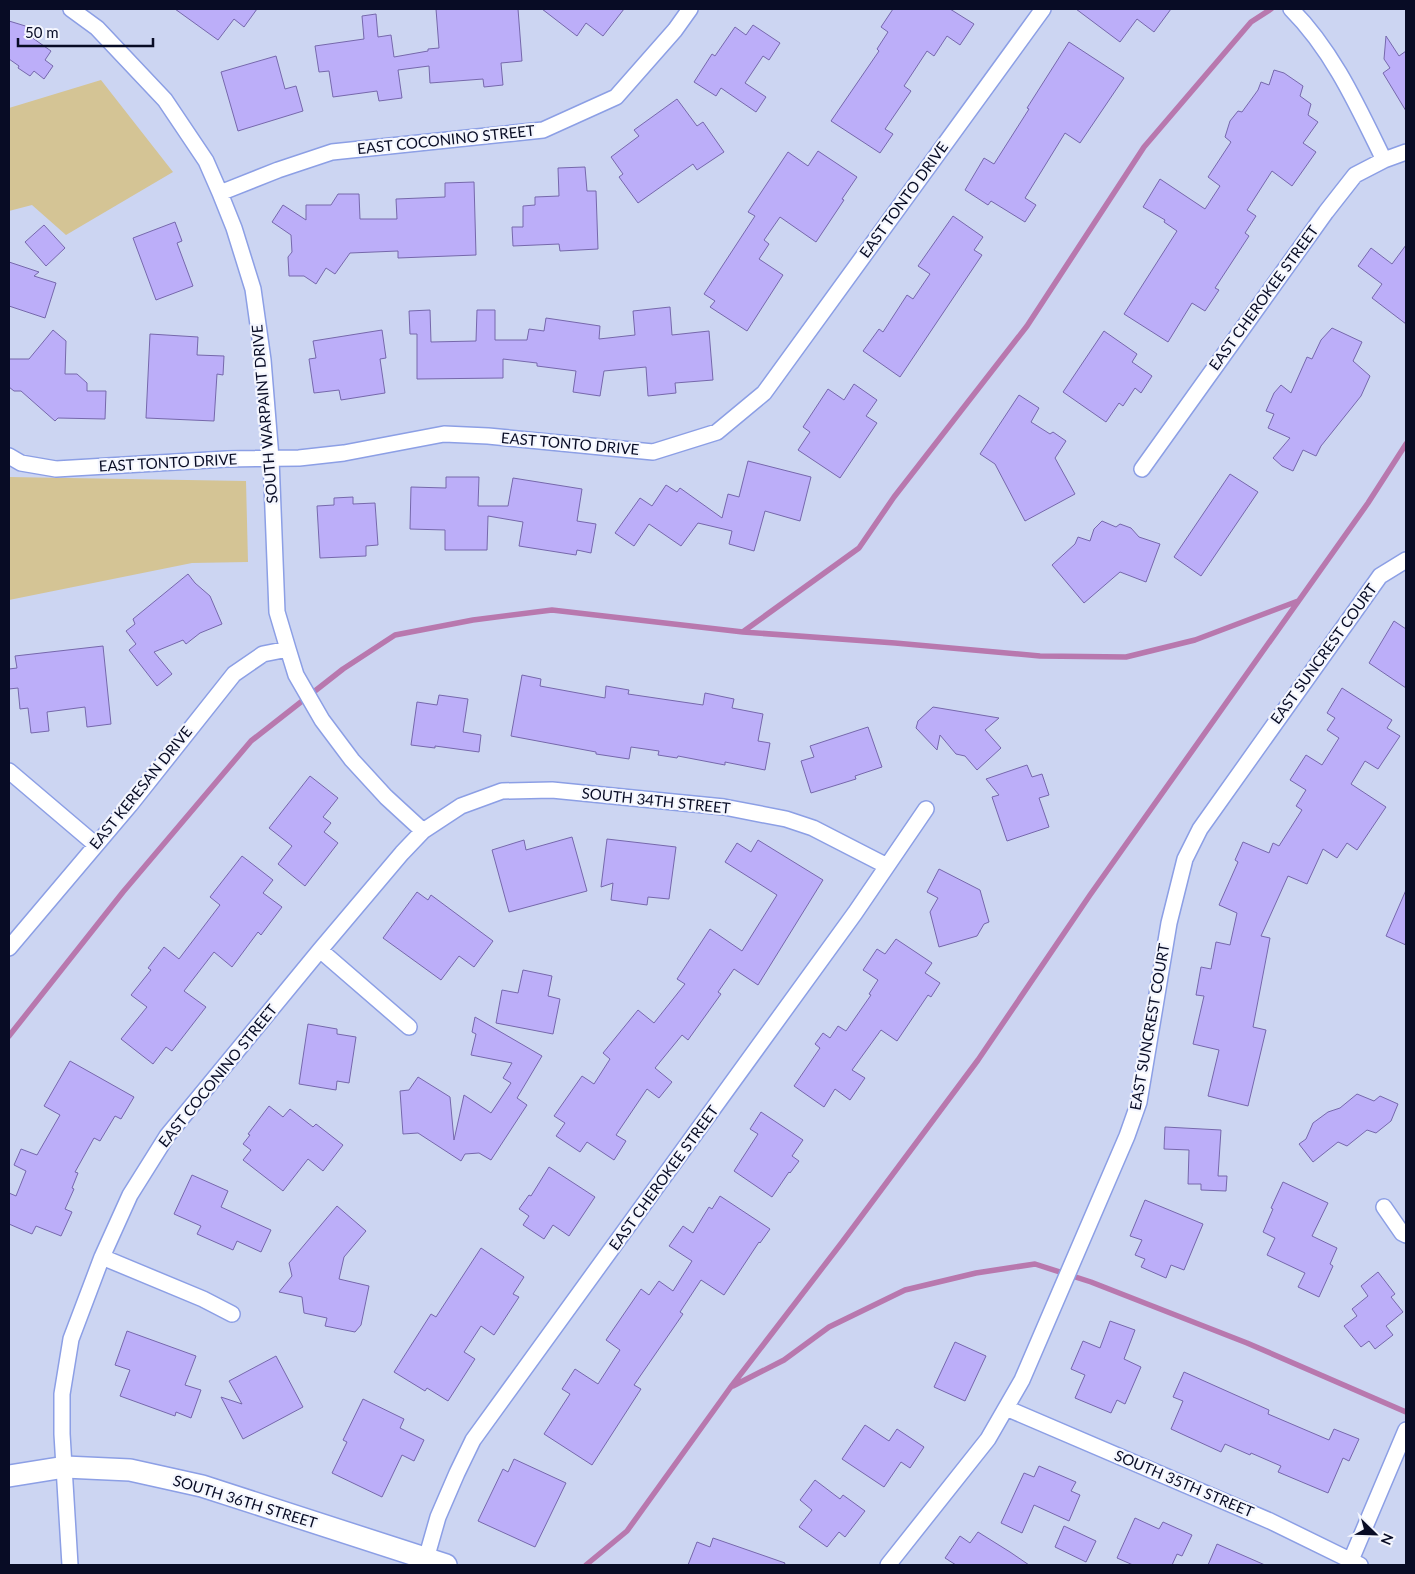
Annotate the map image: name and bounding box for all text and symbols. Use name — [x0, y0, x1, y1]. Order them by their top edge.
scale bar — [18, 15, 152, 47]
text: 50 m — [25, 23, 59, 41]
street label: EAST COCONINO STREET — [356, 121, 536, 157]
street label: EAST TONTO DRIVE — [855, 138, 951, 261]
street label: EAST CHEROKEE STREET — [1205, 222, 1322, 373]
street label: SOUTH WARPAINT DRIVE — [247, 324, 281, 504]
street label: EAST TONTO DRIVE — [500, 428, 640, 458]
street label: EAST TONTO DRIVE — [98, 449, 238, 475]
street label: EAST SUNCREST COURT — [1266, 580, 1380, 727]
street label: EAST KERESAN DRIVE — [85, 722, 195, 853]
street label: SOUTH 34TH STREET — [581, 783, 732, 817]
street label: EAST SUNCREST COURT — [1125, 942, 1173, 1112]
street label: EAST COCONINO STREET — [154, 1000, 280, 1150]
street label: EAST CHEROKEE STREET — [605, 1102, 722, 1253]
street label: SOUTH 35TH STREET — [1112, 1446, 1257, 1521]
street label: SOUTH 36TH STREET — [171, 1471, 320, 1532]
north arrow — [1350, 1509, 1400, 1559]
text: N — [1377, 1531, 1397, 1548]

